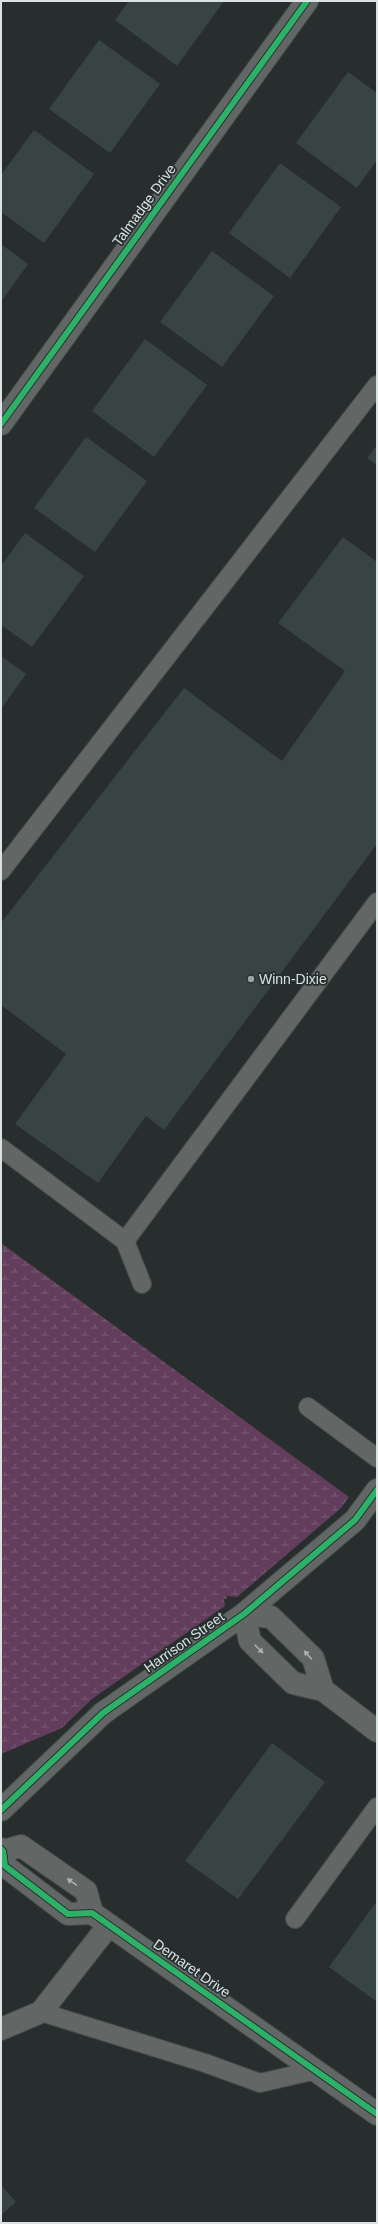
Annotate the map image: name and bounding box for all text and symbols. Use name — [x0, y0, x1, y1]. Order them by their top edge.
street label: Talmadge Drive — [109, 161, 179, 249]
place label: Winn-Dixie — [259, 971, 327, 987]
marker: Winn-Dixie — [246, 974, 256, 984]
street label: Harrison Street — [141, 1608, 227, 1676]
one-way arrow — [254, 1644, 263, 1654]
one-way arrow — [304, 1650, 313, 1660]
one-way arrow — [67, 1878, 77, 1886]
street label: Demaret Drive — [150, 1936, 234, 2001]

